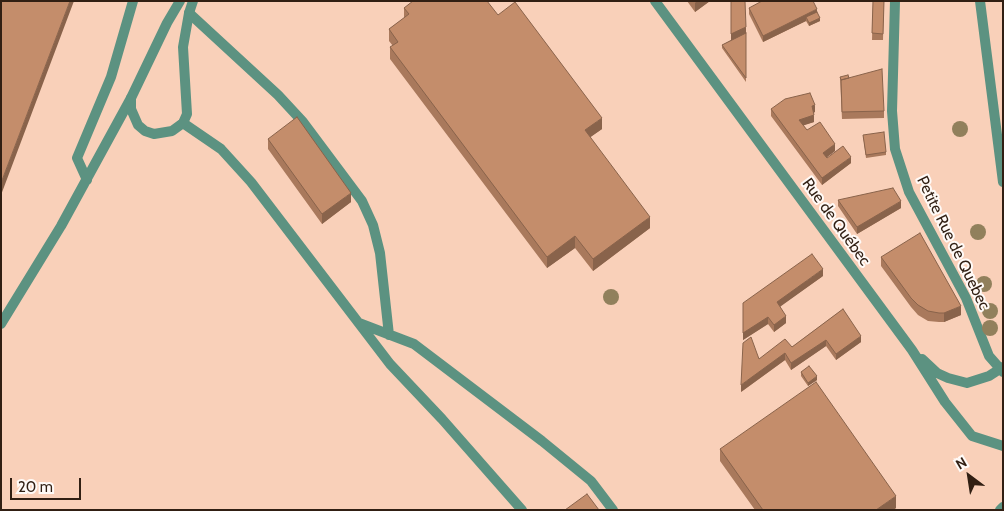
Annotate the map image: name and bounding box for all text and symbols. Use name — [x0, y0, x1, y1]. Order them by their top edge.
street label: Petite Rue de Quebec — [912, 173, 994, 313]
street label: Rue de Québec — [798, 175, 874, 269]
north arrow — [944, 451, 994, 501]
text: N — [952, 453, 970, 473]
scale bar — [12, 468, 84, 500]
text: 20 m — [18, 478, 53, 496]

